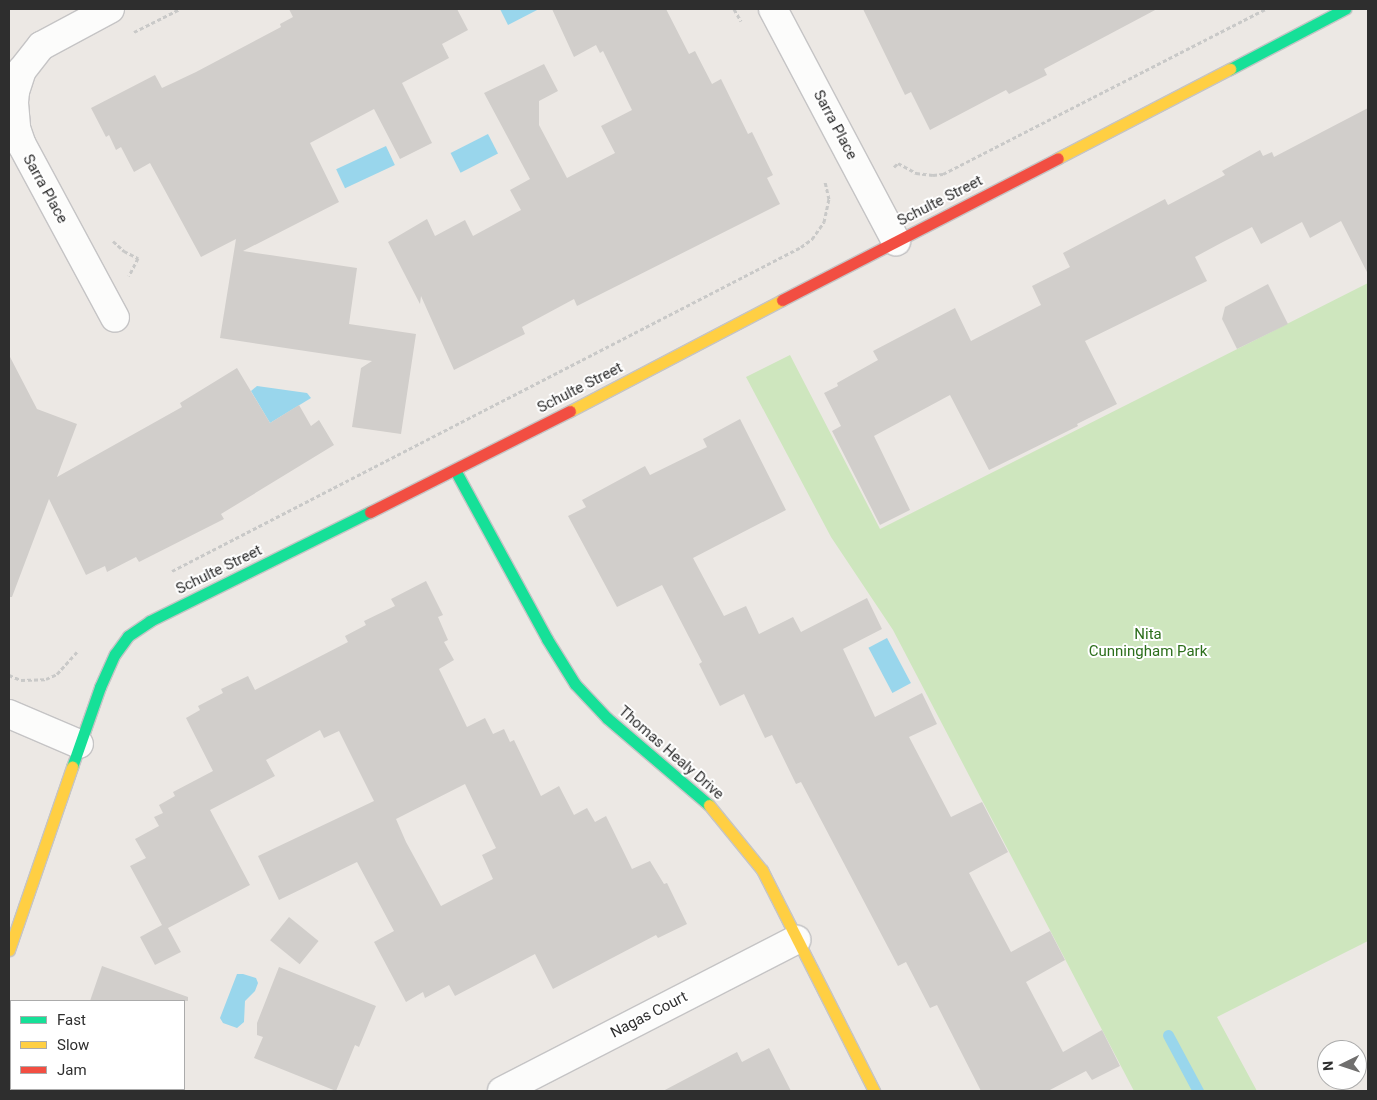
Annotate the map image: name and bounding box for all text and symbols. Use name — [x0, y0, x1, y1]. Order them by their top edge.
street label: Sarra Place — [809, 87, 861, 163]
street label: Sarra Place — [19, 151, 71, 227]
street label: Schulte Street — [894, 172, 986, 230]
street label: Schulte Street — [534, 359, 626, 417]
street label: Schulte Street — [173, 542, 265, 598]
park label: Nita Cunningham Park — [1089, 625, 1207, 660]
street label: Thomas Healy Drive — [615, 702, 727, 804]
street label: Nagas Court — [608, 988, 690, 1042]
legend — [10, 1000, 185, 1090]
text: Fast — [57, 1011, 86, 1029]
text: Slow — [57, 1036, 89, 1054]
north arrow — [1317, 1040, 1367, 1090]
text: N — [1320, 1060, 1336, 1071]
text: Jam — [57, 1061, 87, 1079]

